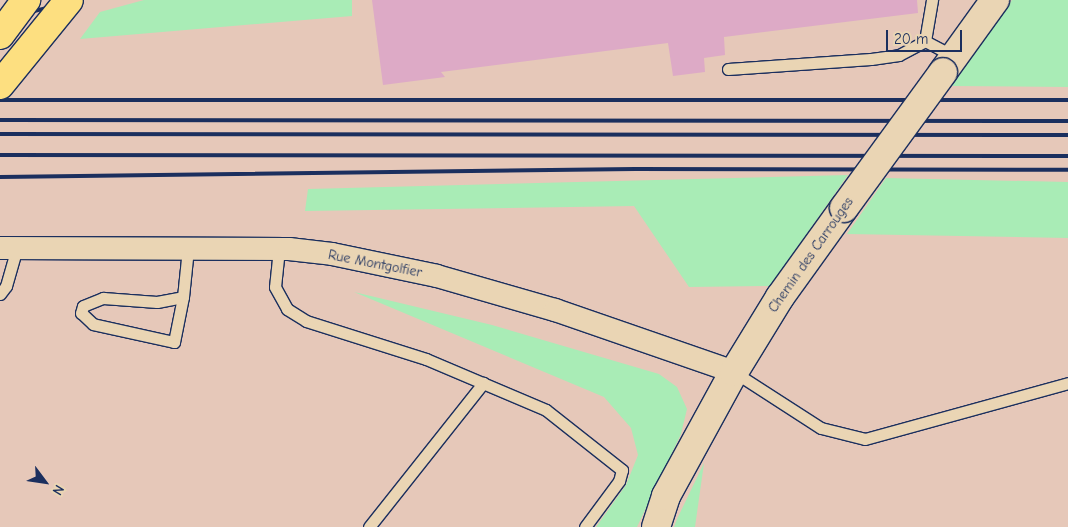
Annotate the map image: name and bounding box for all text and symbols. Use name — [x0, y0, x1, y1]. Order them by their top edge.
scale bar — [888, 20, 964, 52]
text: 20 m — [894, 30, 928, 48]
street label: Chemin des Carrouges — [765, 194, 857, 316]
street label: Rue Montgolfier — [327, 247, 423, 281]
north arrow — [20, 457, 70, 507]
text: N — [49, 482, 68, 498]

